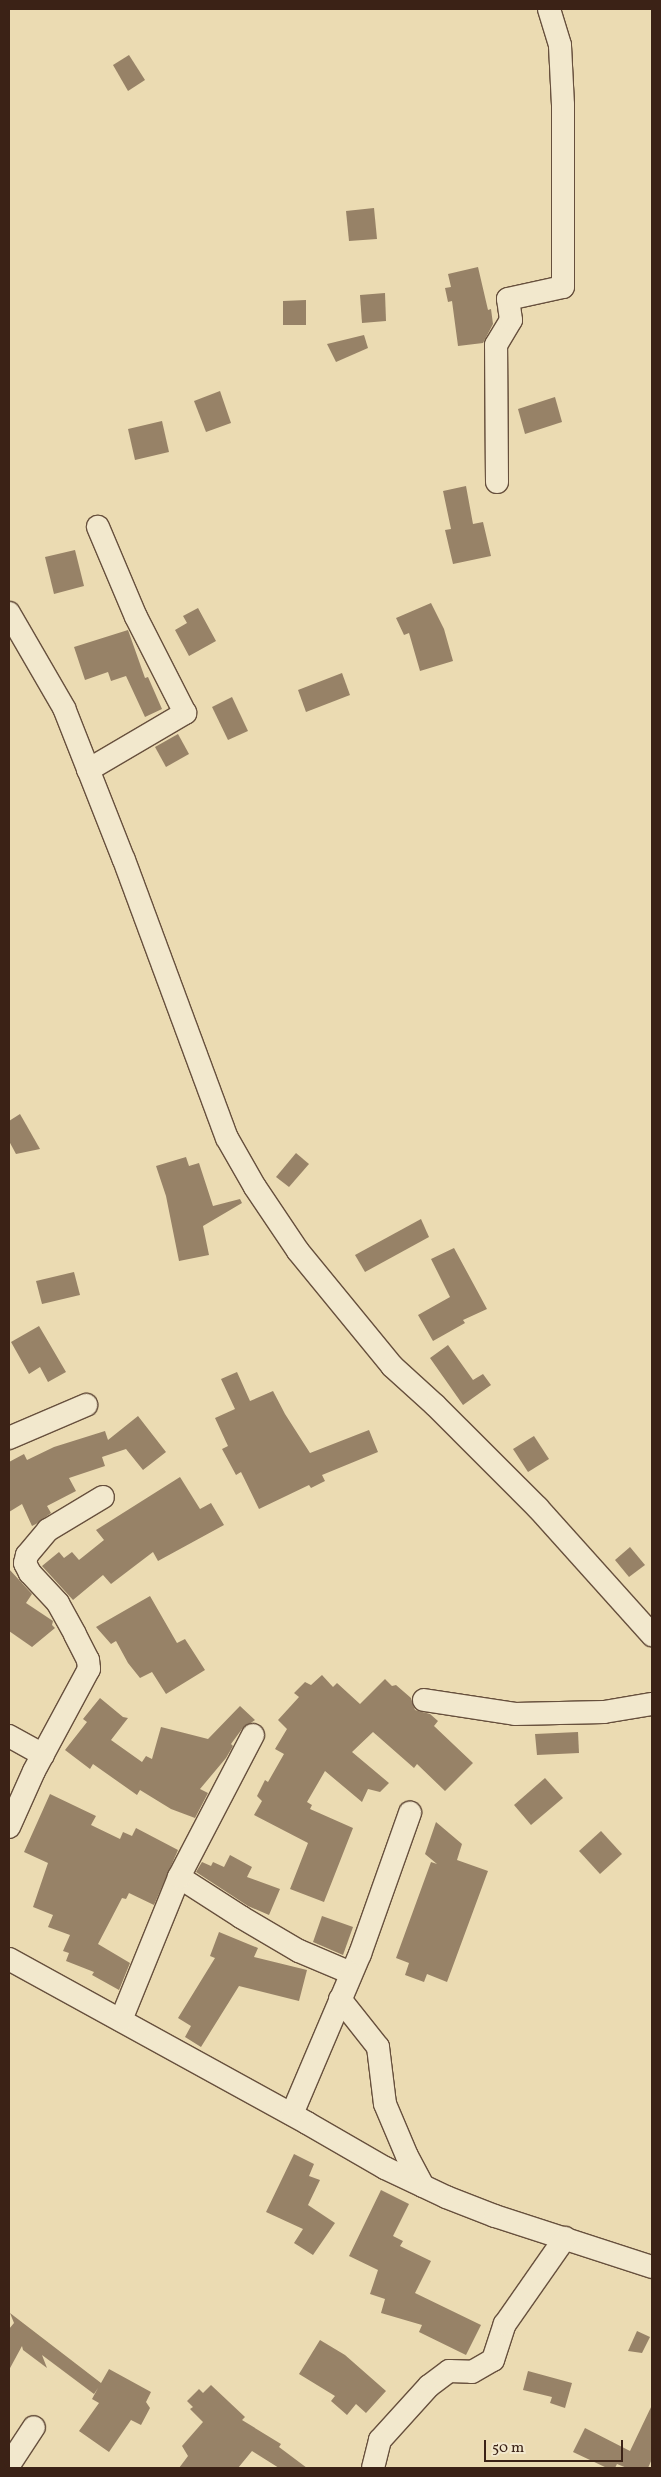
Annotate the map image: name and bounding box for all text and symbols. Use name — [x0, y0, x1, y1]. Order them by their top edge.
scale bar — [486, 2430, 625, 2462]
text: 50 m — [492, 2438, 524, 2459]

